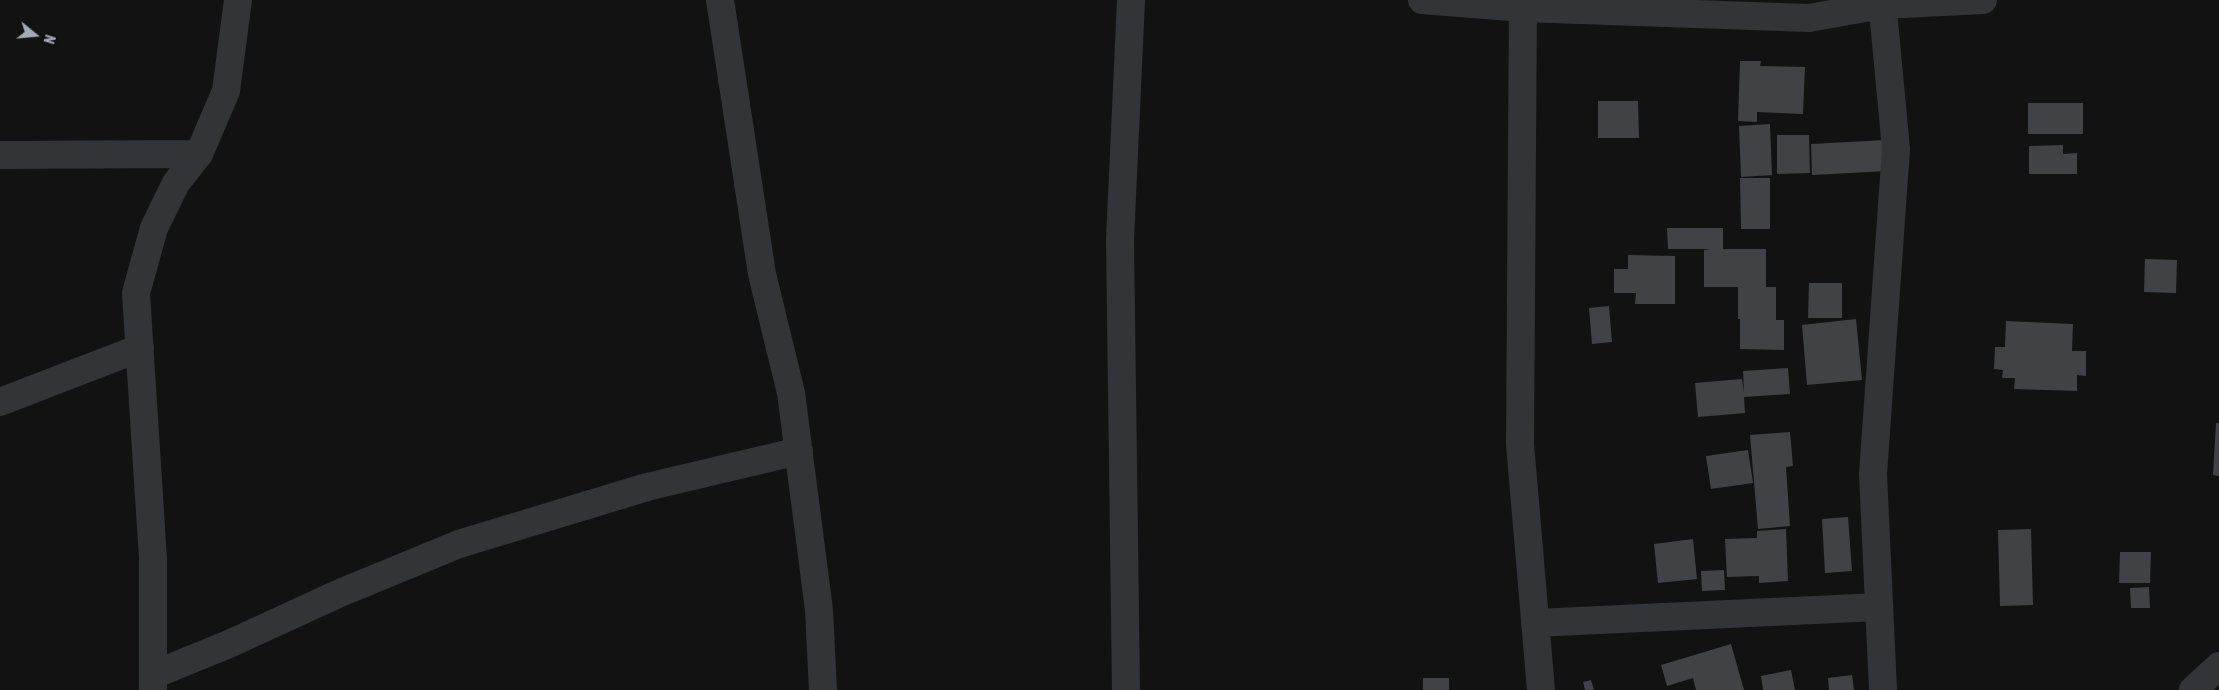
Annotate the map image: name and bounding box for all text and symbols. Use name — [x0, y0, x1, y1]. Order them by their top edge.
north arrow — [10, 10, 60, 60]
text: N — [40, 33, 58, 46]

